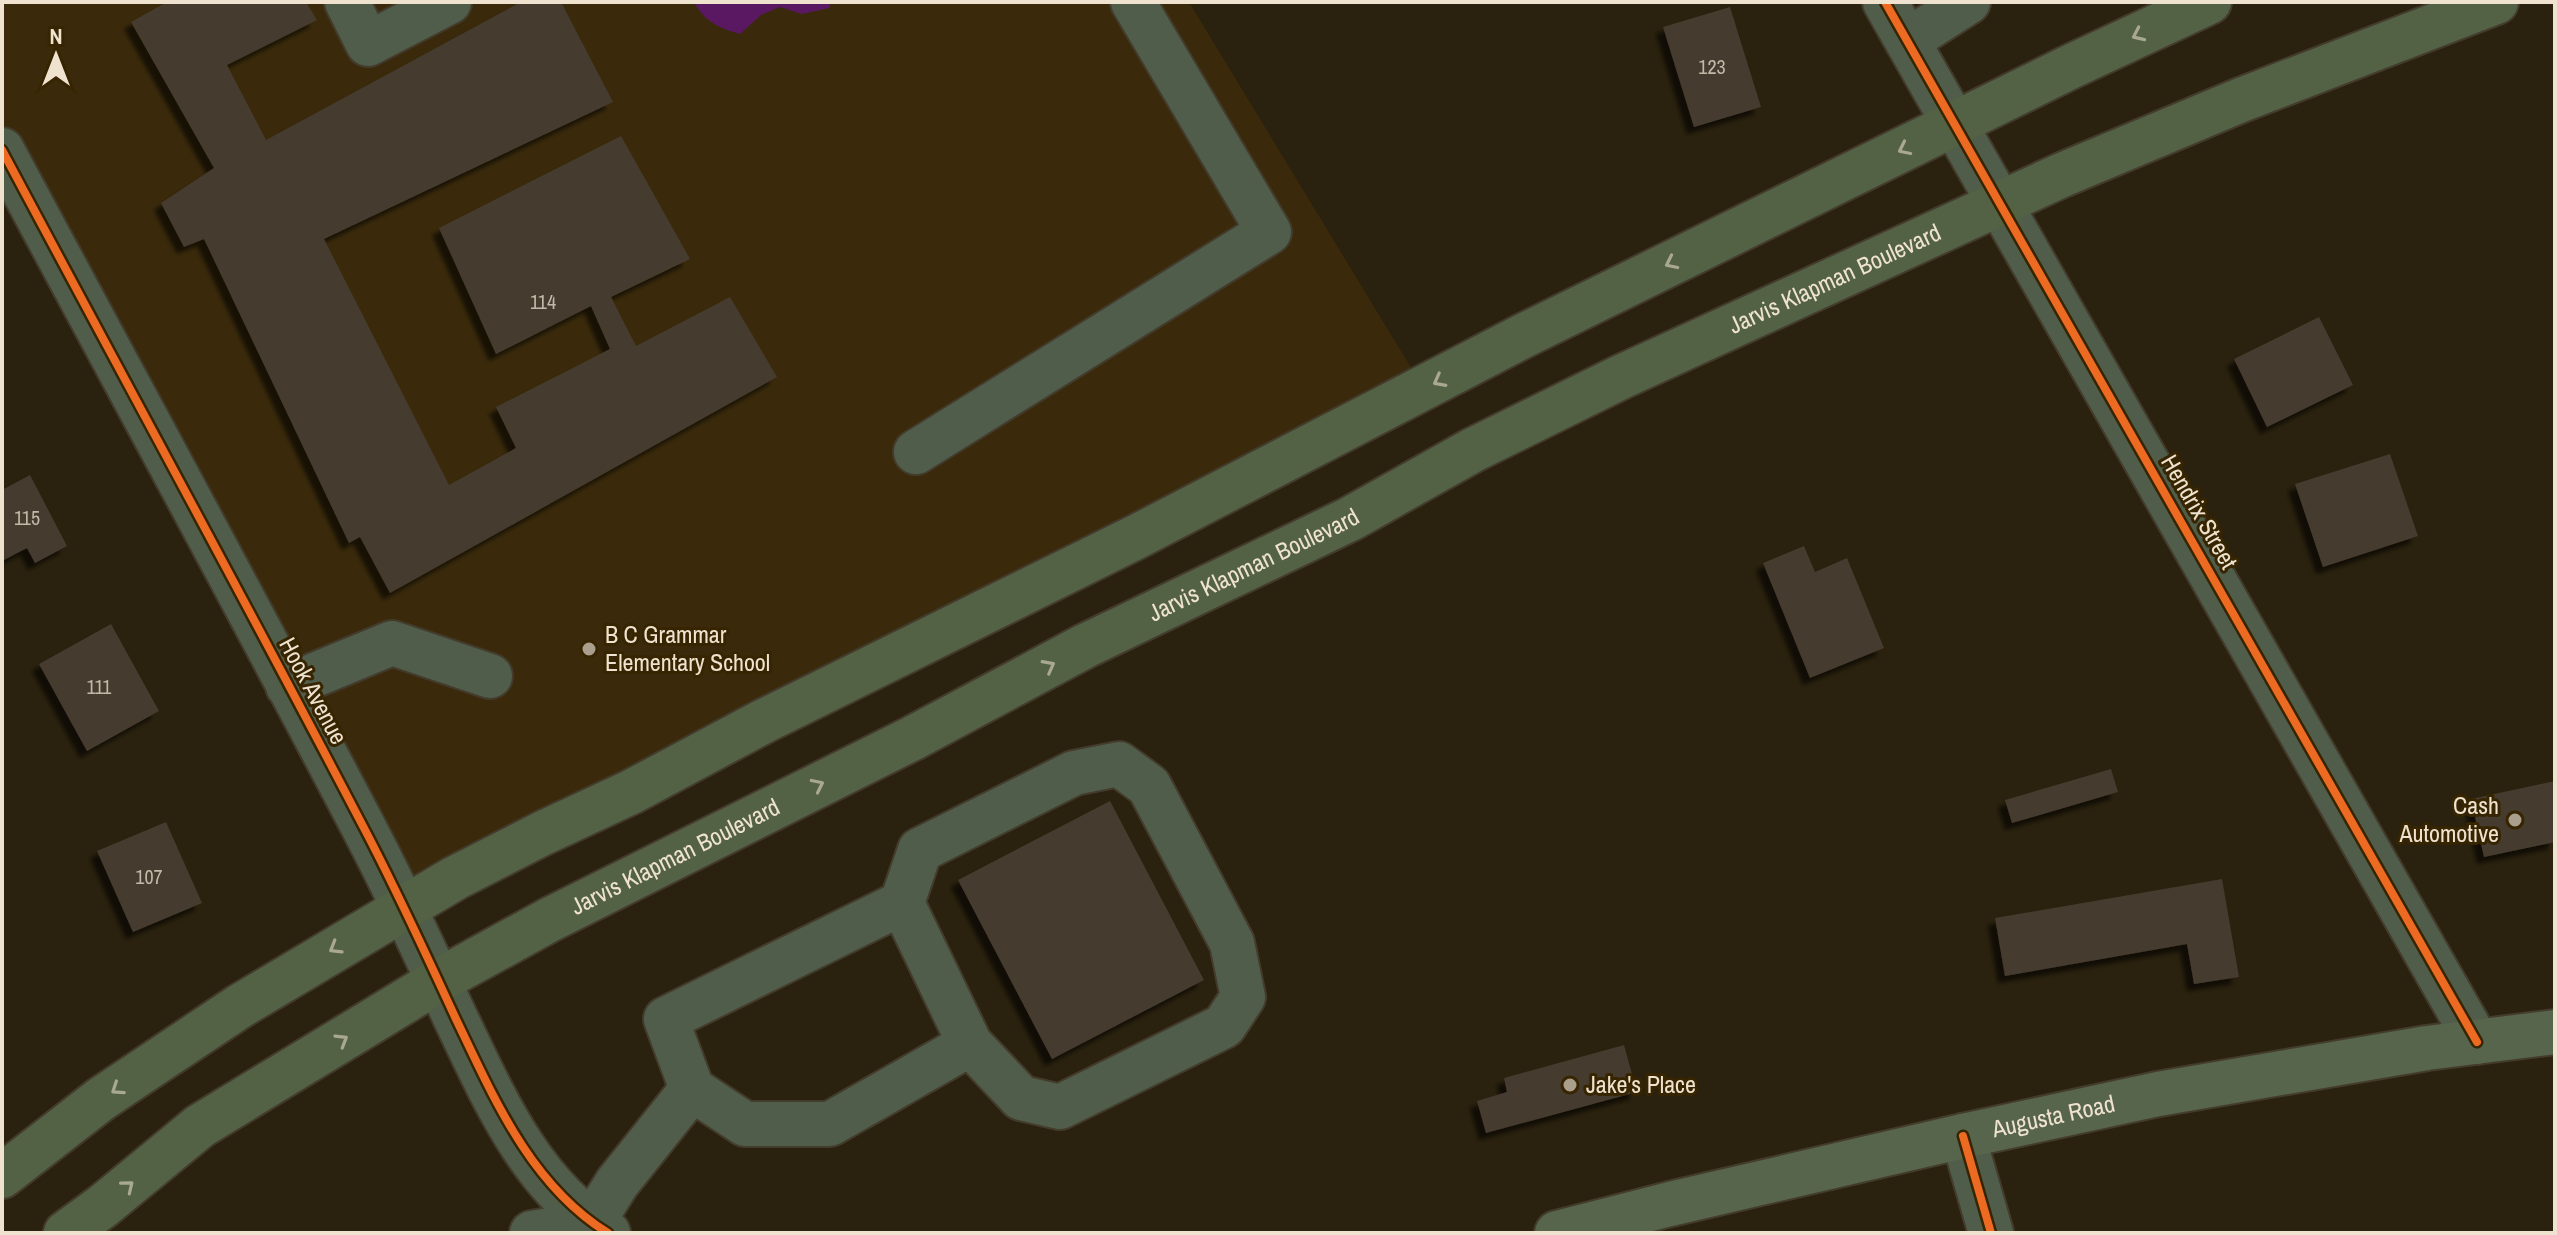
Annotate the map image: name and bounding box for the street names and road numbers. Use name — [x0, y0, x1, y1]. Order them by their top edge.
street label: Jarvis Klapman Boulevard — [1723, 216, 1946, 341]
street label: Hendrix Street — [2154, 449, 2246, 575]
street label: Jarvis Klapman Boulevard — [1143, 500, 1364, 628]
street label: Hook Avenue — [272, 631, 355, 750]
street label: Jarvis Klapman Boulevard — [565, 790, 785, 922]
street label: Augusta Road — [1988, 1087, 2118, 1145]

